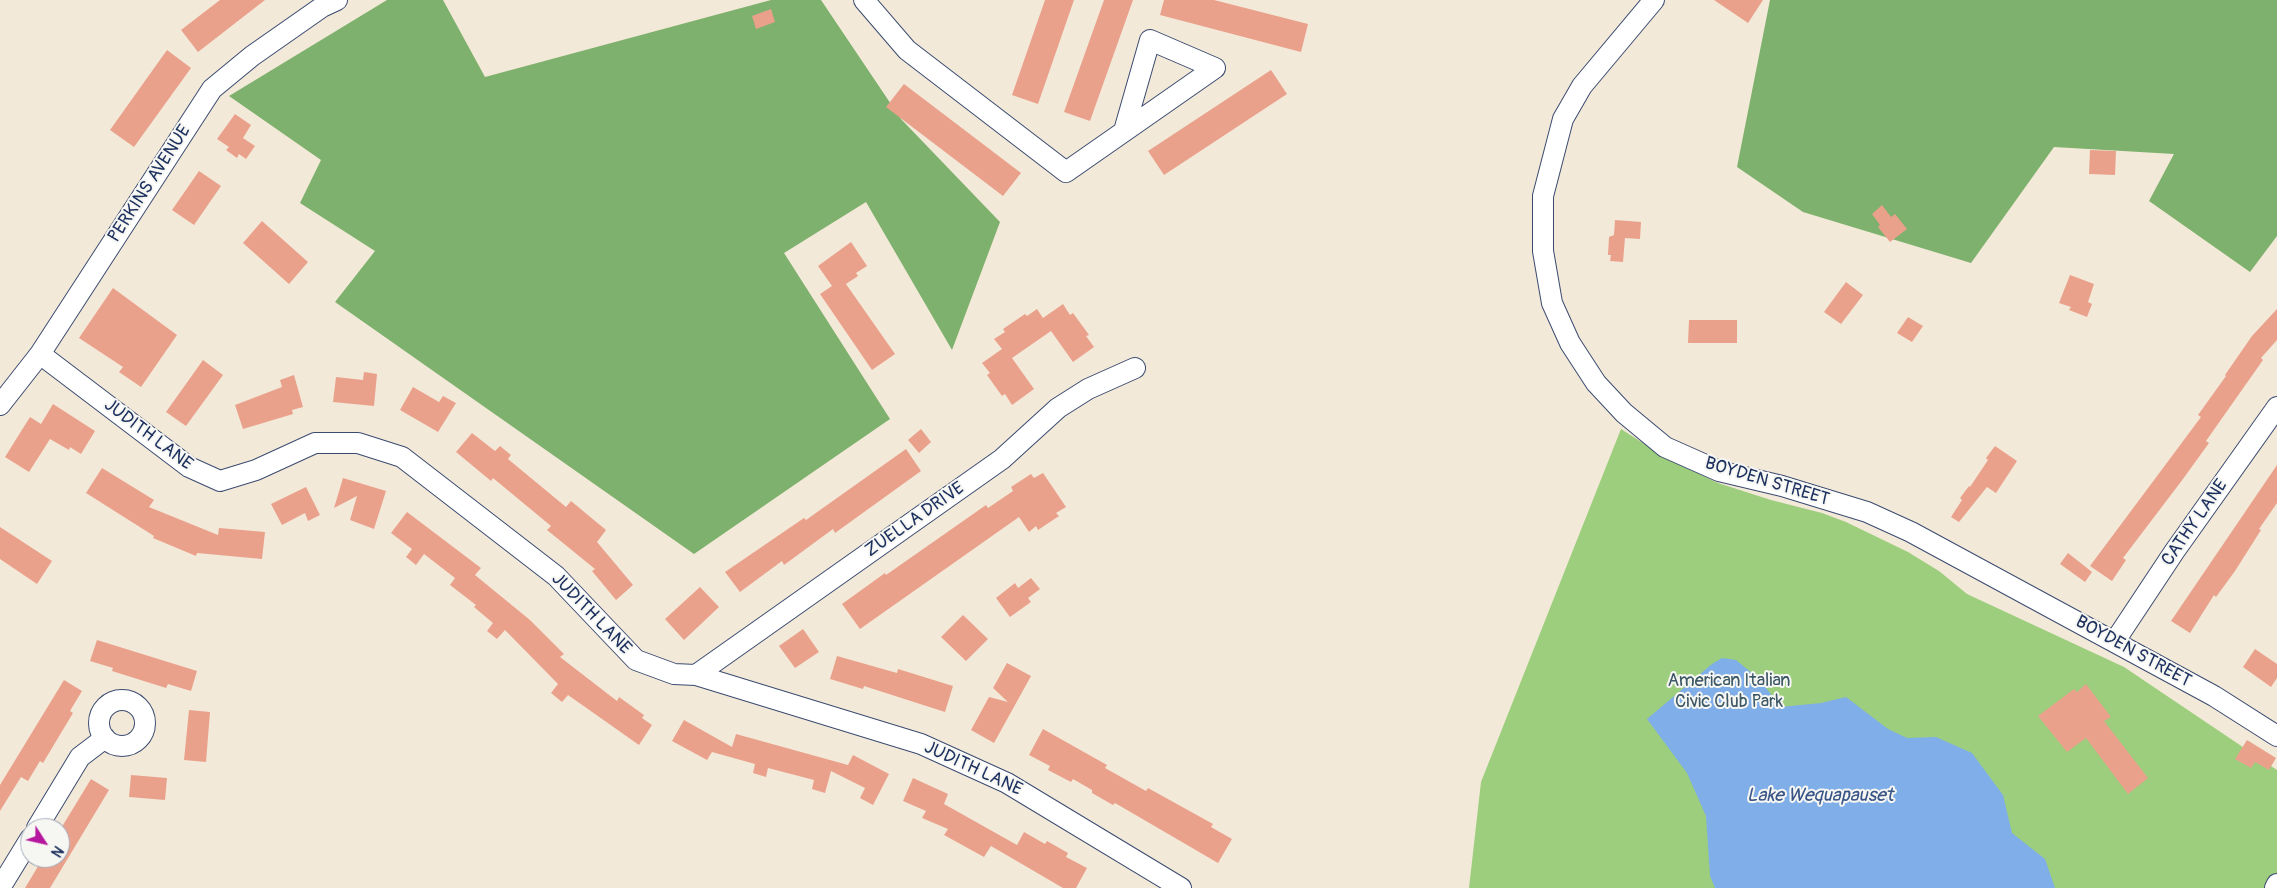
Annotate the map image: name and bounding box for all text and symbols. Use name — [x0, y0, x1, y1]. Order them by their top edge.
street label: PERKINS AVENUE — [104, 121, 196, 247]
street label: JUDITH LANE — [99, 395, 197, 475]
street label: BOYDEN STREET — [1702, 453, 1832, 511]
street label: CATHY LANE — [2157, 476, 2233, 570]
street label: ZUELLA DRIVE — [861, 478, 969, 562]
street label: JUDITH LANE — [547, 569, 635, 659]
street label: BOYDEN STREET — [2071, 611, 2195, 693]
park label: American Italian Civic Club Park — [1667, 670, 1791, 712]
street label: JUDITH LANE — [921, 737, 1025, 801]
water label: Lake Wequapauset — [1747, 785, 1893, 807]
north arrow — [20, 818, 70, 868]
text: N — [47, 843, 67, 860]

